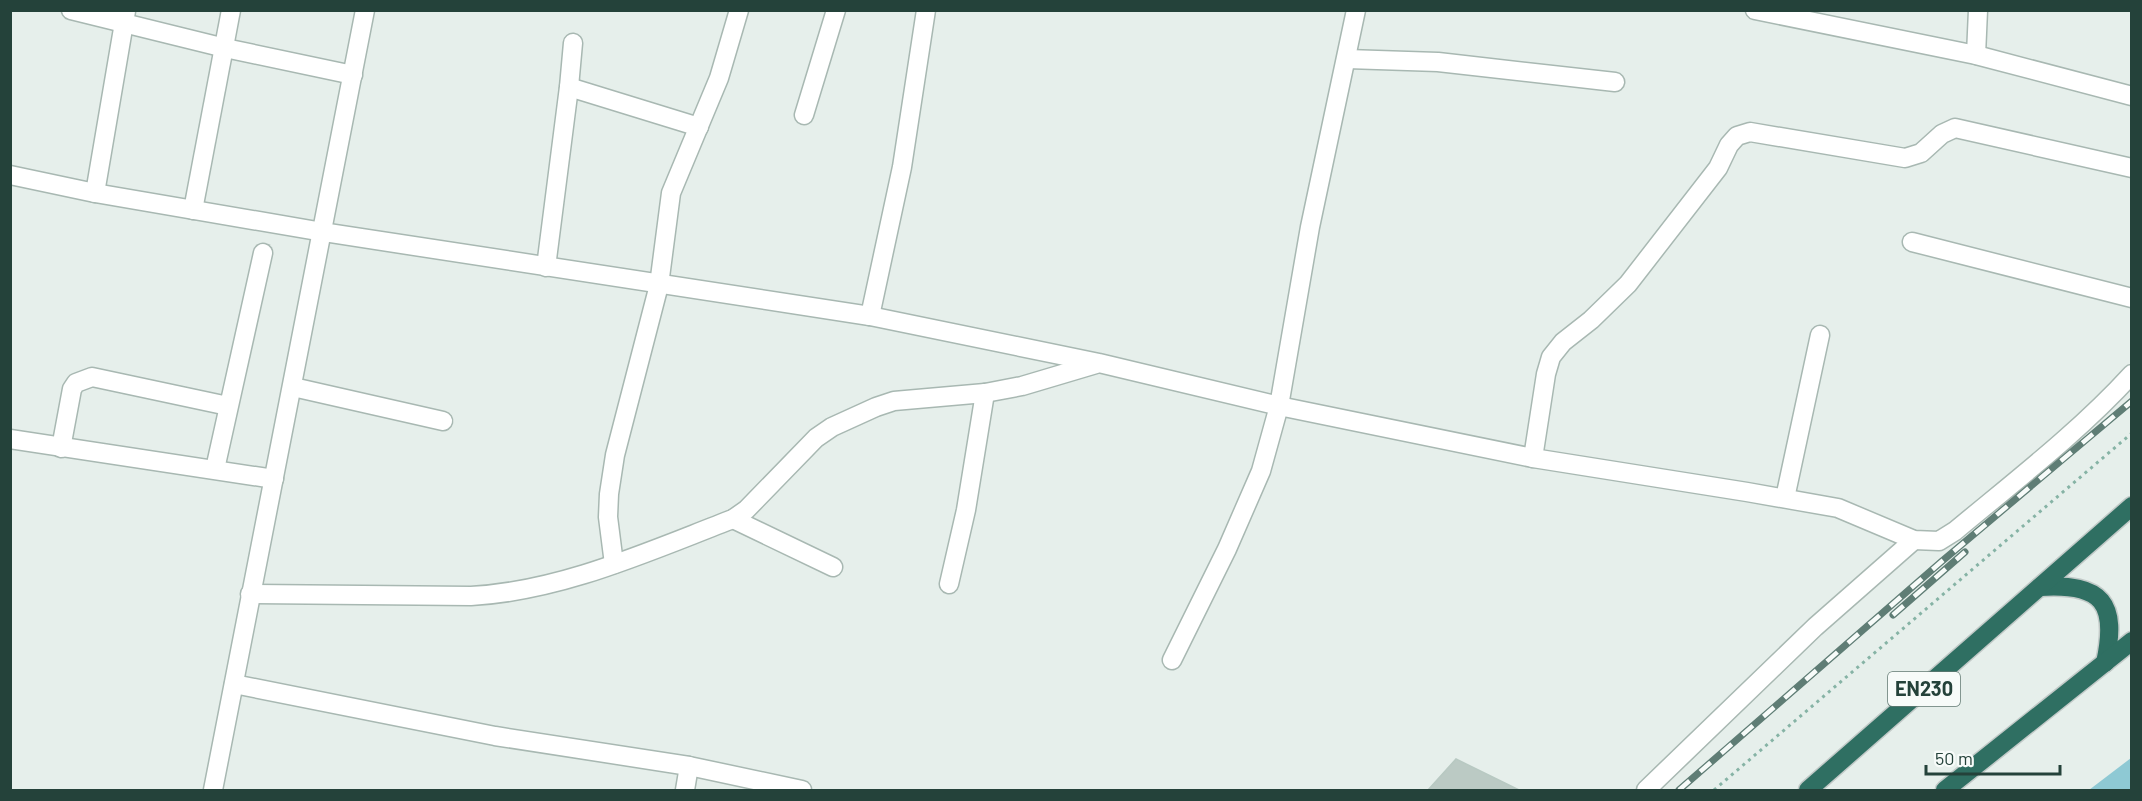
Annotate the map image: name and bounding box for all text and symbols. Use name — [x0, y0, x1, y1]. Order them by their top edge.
road number: EN230 — [1888, 672, 1960, 706]
scale bar — [1926, 738, 2060, 776]
text: 50 m — [1935, 747, 1973, 769]

